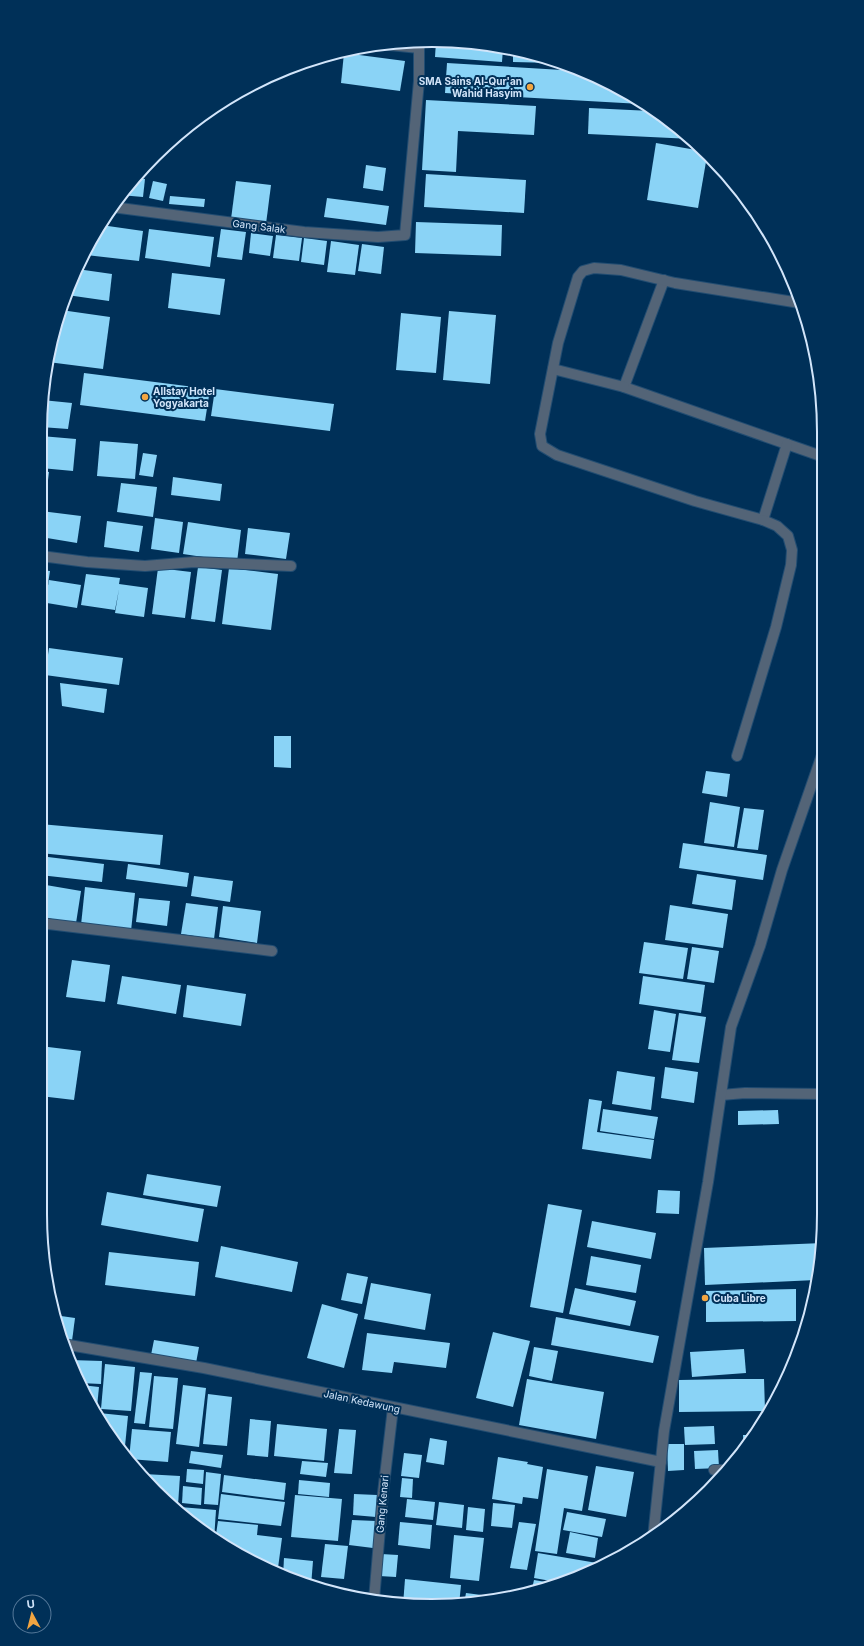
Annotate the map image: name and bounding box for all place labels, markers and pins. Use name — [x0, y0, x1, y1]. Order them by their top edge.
place label: SMA Sains Al-Qur'an Wahid Hasyim — [419, 75, 522, 100]
marker: SMA Sains Al-Qur'an Wahid Hasyim — [525, 82, 535, 92]
place label: Allstay Hotel Yogyakarta — [153, 385, 215, 410]
marker: Allstay Hotel Yogyakarta — [140, 392, 150, 402]
place label: Cuba Libre — [713, 1292, 766, 1304]
marker: Cuba Libre — [700, 1293, 710, 1303]

